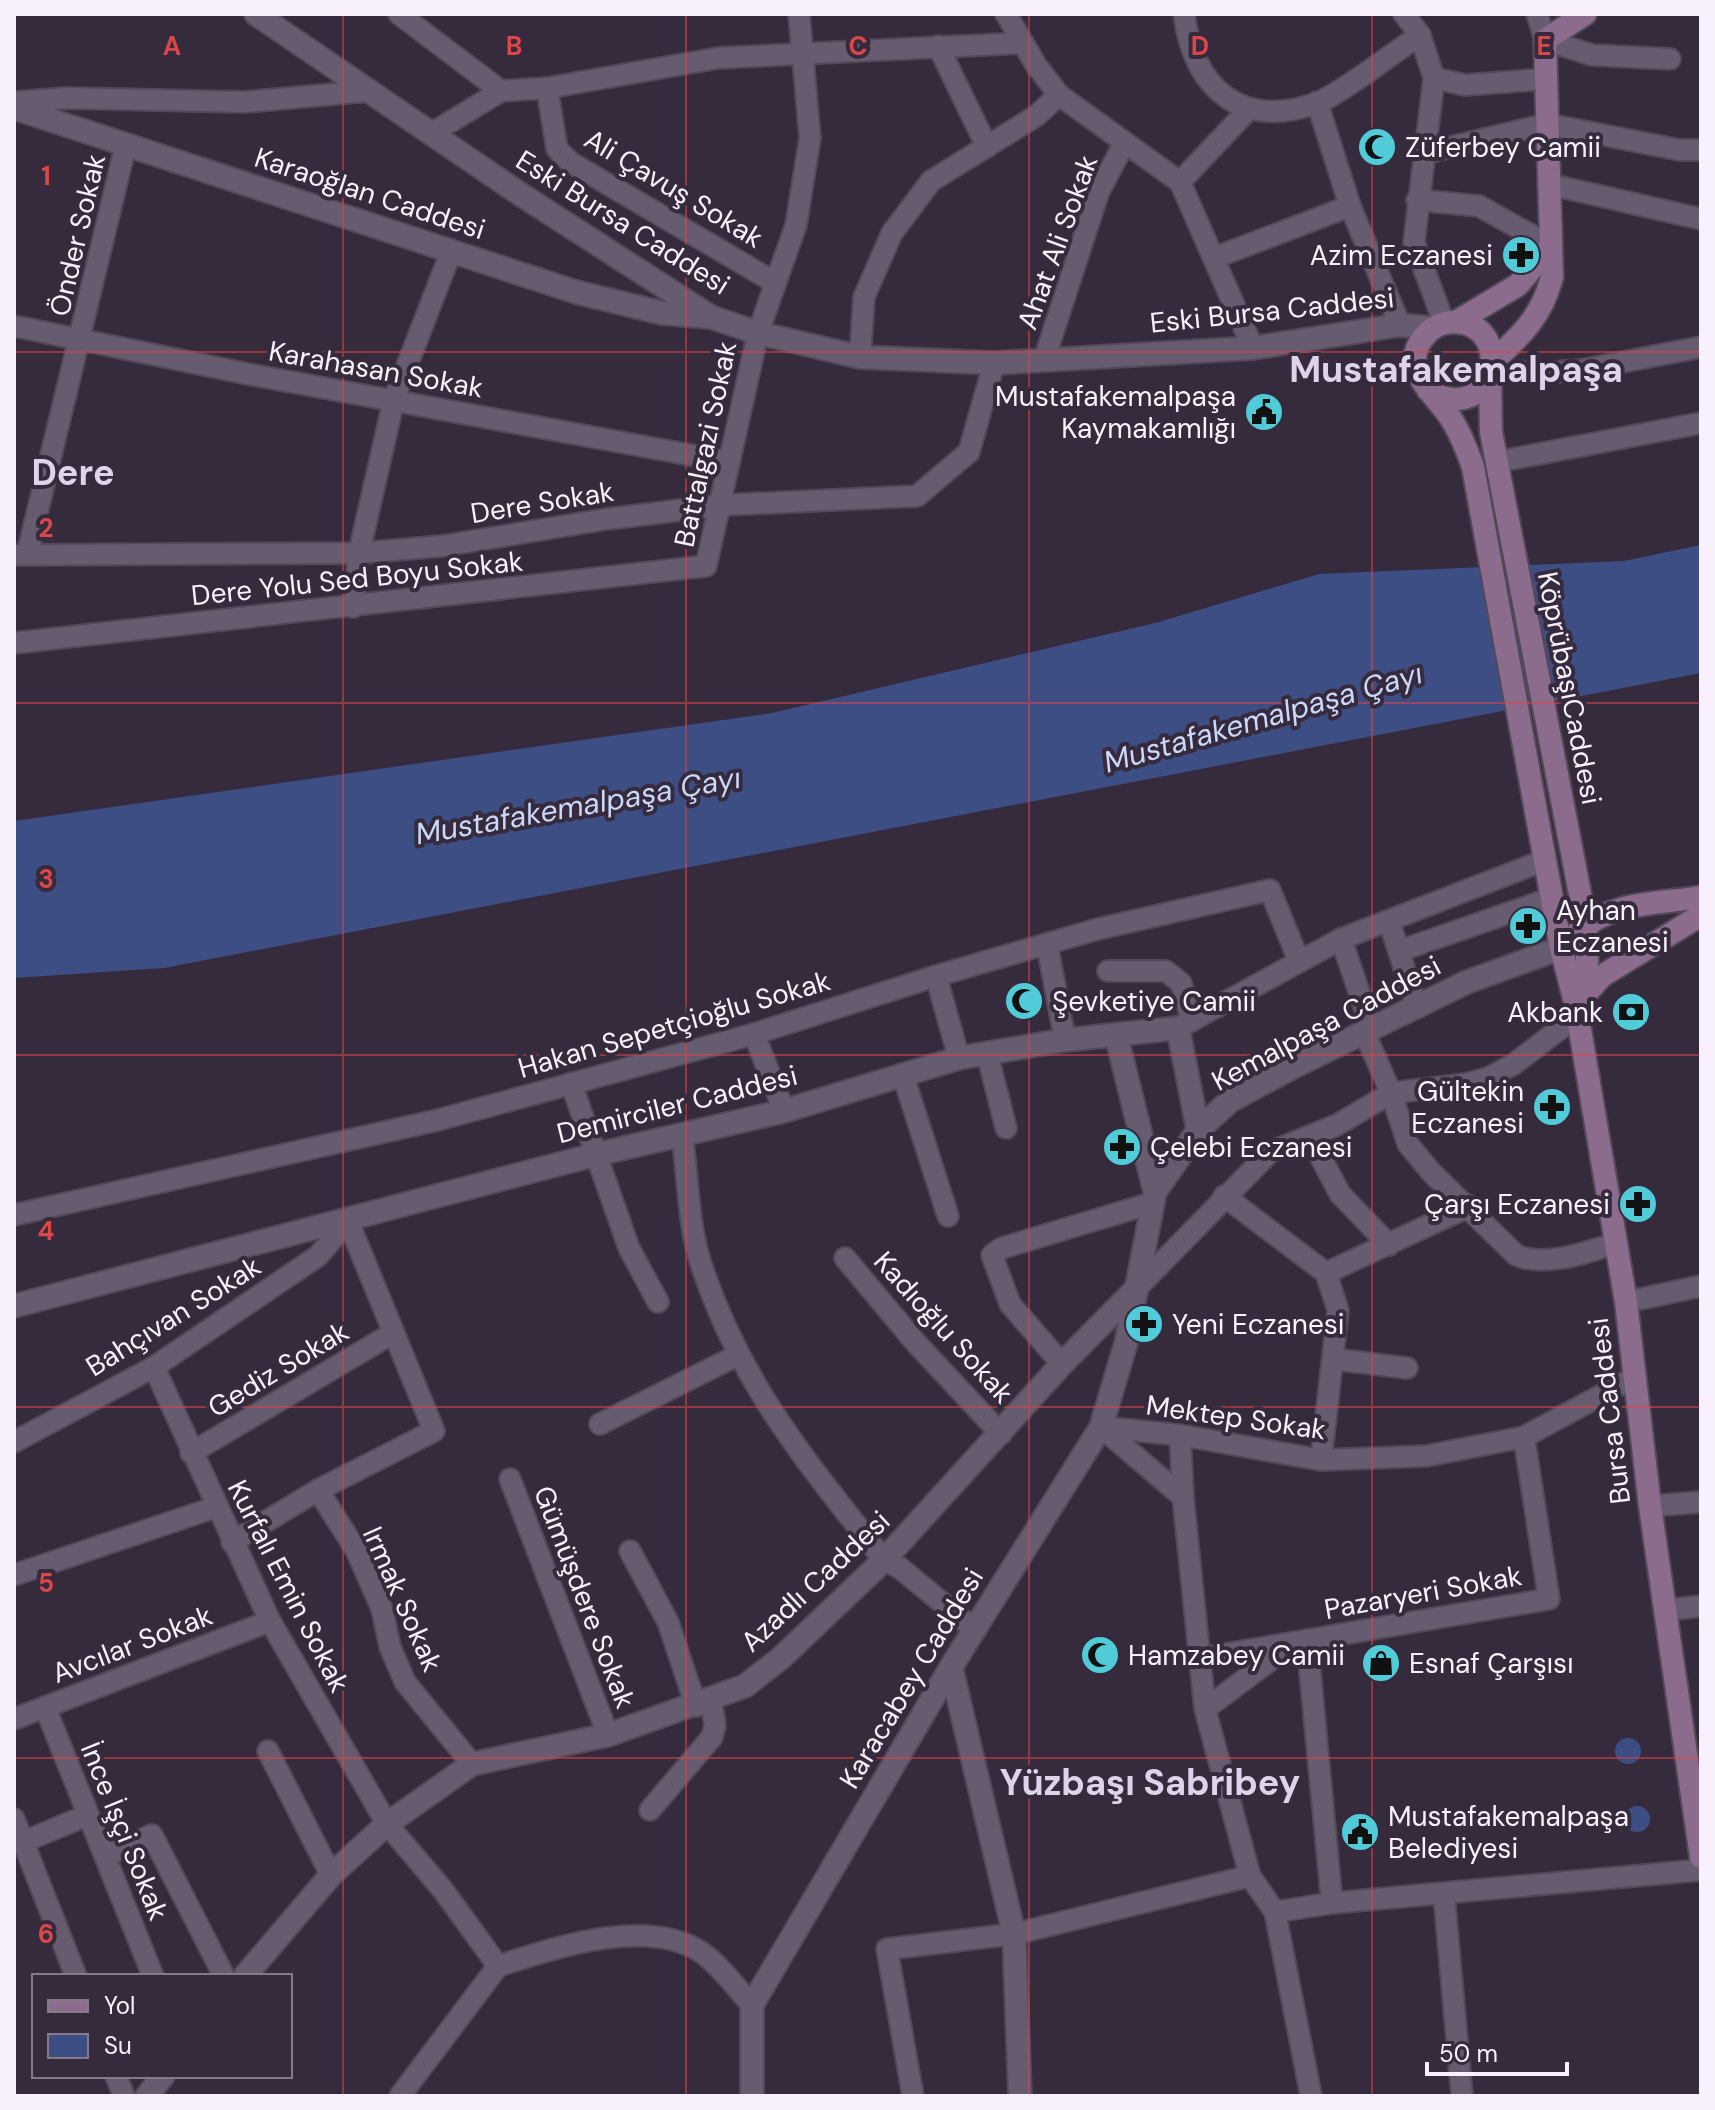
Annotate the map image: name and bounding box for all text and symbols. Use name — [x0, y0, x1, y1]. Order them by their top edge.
text: A — [163, 29, 181, 63]
text: B — [506, 29, 522, 63]
text: C — [848, 29, 868, 63]
text: D — [1191, 29, 1209, 63]
text: E — [1536, 29, 1552, 63]
street label: Ali Çavuş Sokak — [578, 120, 770, 256]
mosque icon: Züferbey Camii — [1356, 126, 1398, 168]
place label: Züferbey Camii — [1405, 129, 1601, 166]
street label: Karaoğlan Caddesi — [250, 139, 490, 248]
street label: Eski Bursa Caddesi — [509, 142, 737, 303]
street label: Önder Sokak — [41, 150, 114, 320]
street label: Ahat Ali Sokak — [1009, 150, 1106, 335]
text: 1 — [41, 159, 51, 193]
pharmacy icon: Azim Eczanesi — [1500, 234, 1542, 276]
place label: Azim Eczanesi — [1310, 237, 1493, 274]
street label: Eski Bursa Caddesi — [1148, 279, 1396, 342]
street label: Karahasan Sokak — [266, 332, 486, 407]
street label: Battalgazi Sokak — [666, 338, 745, 550]
district label: Mustafakemalpaşa — [1289, 346, 1623, 393]
place label: Mustafakemalpaşa Kaymakamlığı — [995, 378, 1236, 447]
public building icon: Mustafakemalpaşa Kaymakamlığı — [1243, 391, 1285, 433]
district label: Dere — [31, 449, 115, 496]
street label: Dere Sokak — [468, 473, 616, 532]
text: 2 — [38, 511, 54, 545]
street label: Dere Yolu Sed Boyu Sokak — [189, 543, 525, 614]
street label: KöprübaşıCaddesi — [1529, 569, 1610, 808]
water label: Mustafakemalpaşa Çayı — [1099, 653, 1427, 782]
water label: Mustafakemalpaşa Çayı — [412, 758, 744, 853]
text: 3 — [38, 862, 54, 896]
place label: Ayhan Eczanesi — [1556, 892, 1669, 961]
pharmacy icon: Ayhan Eczanesi — [1507, 905, 1549, 947]
street label: Kemalpaşa Caddesi — [1205, 947, 1447, 1099]
street label: Hakan Sepetçioğlu Sokak — [514, 962, 835, 1087]
mosque icon: Şevketiye Camii — [1003, 980, 1045, 1022]
place label: Şevketiye Camii — [1052, 983, 1256, 1020]
bank icon: Akbank — [1610, 991, 1652, 1033]
place label: Akbank — [1507, 994, 1603, 1031]
street label: Demirciler Caddesi — [553, 1057, 801, 1152]
place label: Gültekin Eczanesi — [1411, 1073, 1524, 1142]
pharmacy icon: Gültekin Eczanesi — [1531, 1086, 1573, 1128]
pharmacy icon: Çelebi Eczanesi — [1101, 1126, 1143, 1168]
place label: Çelebi Eczanesi — [1150, 1129, 1352, 1166]
pharmacy icon: Çarşı Eczanesi — [1617, 1183, 1659, 1225]
place label: Çarşı Eczanesi — [1424, 1186, 1610, 1223]
text: 4 — [38, 1214, 54, 1248]
street label: Kadıoğlu Sokak — [866, 1243, 1022, 1411]
street label: Bahçıvan Sokak — [79, 1248, 268, 1385]
pharmacy icon: Yeni Eczanesi — [1123, 1303, 1165, 1345]
place label: Yeni Eczanesi — [1172, 1306, 1345, 1343]
street label: Gediz Sokak — [201, 1313, 355, 1426]
street label: Bursa Caddesi — [1580, 1316, 1639, 1506]
street label: Mektep Sokak — [1144, 1387, 1328, 1448]
street label: Kurfalı Emin Sokak — [219, 1474, 358, 1699]
street label: Gümüşdere Sokak — [525, 1481, 644, 1714]
street label: Azadlı Caddesi — [733, 1503, 898, 1660]
street label: Irmak Sokak — [354, 1521, 451, 1677]
street label: Pazaryeri Sokak — [1321, 1557, 1525, 1628]
street label: Karacabey Caddesi — [831, 1561, 992, 1795]
text: 5 — [38, 1566, 54, 1600]
street label: Avcılar Sokak — [47, 1597, 218, 1692]
mosque icon: Hamzabey Camii — [1079, 1634, 1121, 1676]
place label: Hamzabey Camii — [1128, 1637, 1345, 1674]
shop icon: Esnaf Çarşısı — [1360, 1642, 1402, 1684]
place label: Esnaf Çarşısı — [1409, 1645, 1573, 1682]
street label: İnce İşçi Sokak — [72, 1737, 177, 1926]
district label: Yüzbaşı Sabribey — [1000, 1759, 1301, 1806]
place label: Mustafakemalpaşa Belediyesi — [1388, 1798, 1629, 1867]
public building icon: Mustafakemalpaşa Belediyesi — [1339, 1811, 1381, 1853]
text: 6 — [38, 1917, 54, 1951]
legend — [32, 1974, 292, 2078]
text: Yol — [104, 1990, 135, 2021]
scale bar — [1427, 2026, 1567, 2076]
text: Su — [104, 2030, 132, 2061]
text: 50 m — [1439, 2038, 1498, 2069]

